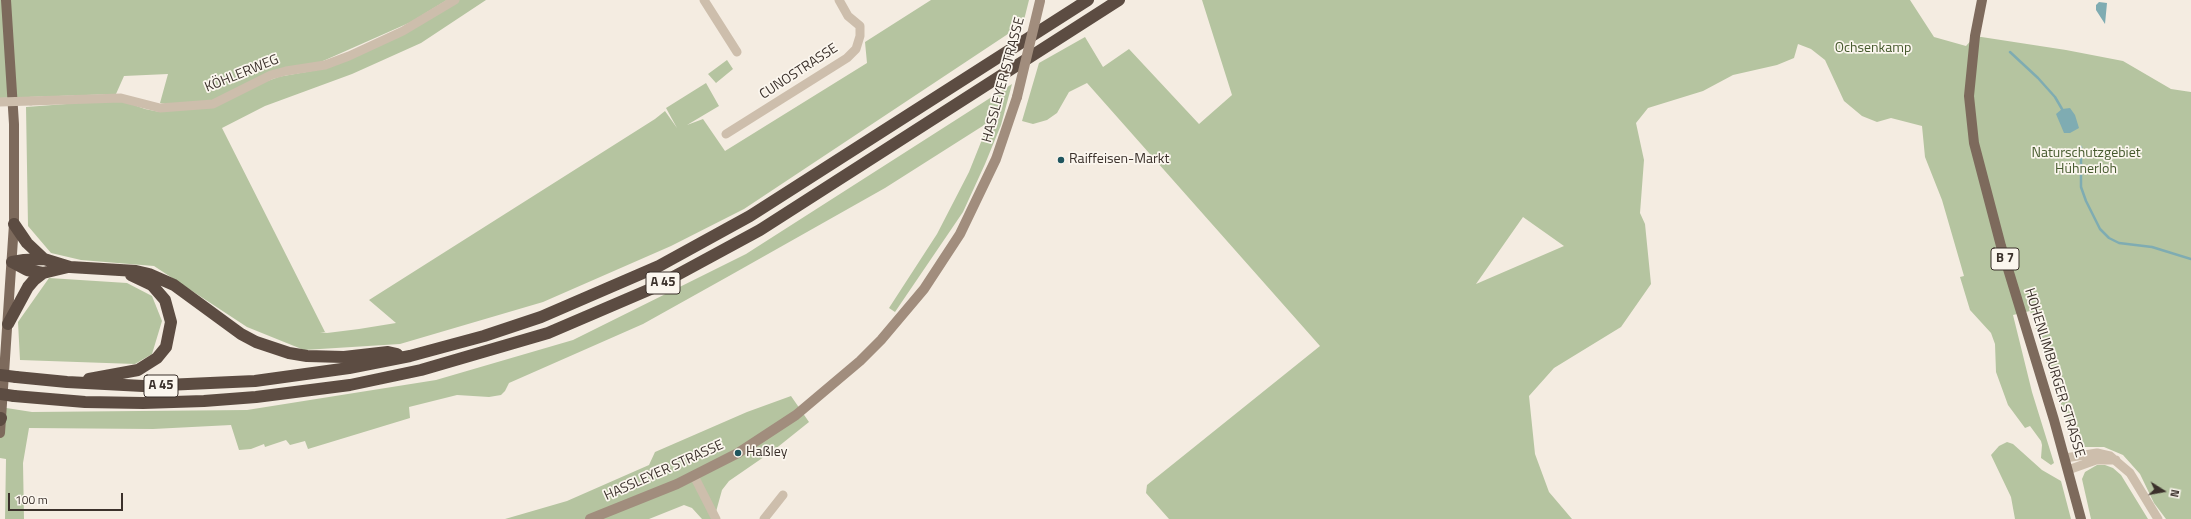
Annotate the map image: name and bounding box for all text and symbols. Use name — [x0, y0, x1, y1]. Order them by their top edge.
street label: HASSLEYER STRASSE — [979, 16, 1029, 144]
street label: CUNOSTRASSE — [757, 40, 841, 104]
park label: Ochsenkamp — [1835, 41, 1911, 57]
street label: KÖHLERWEG — [203, 52, 281, 96]
park label: Naturschutzgebiet Hühnerloh — [2031, 146, 2141, 178]
place label: Raiffeisen-Markt — [1069, 152, 1169, 168]
marker: Raiffeisen-Markt — [1056, 155, 1066, 165]
road number: B 7 — [1991, 248, 2019, 270]
road number: A 45 — [646, 272, 680, 294]
street label: HOHENLIMBURGER STRASSE — [2020, 286, 2088, 460]
road number: A 45 — [144, 375, 178, 397]
street label: HASSLEYER STRASSE — [602, 437, 726, 505]
place label: Haßley — [746, 445, 787, 461]
marker: Haßley — [733, 448, 743, 458]
north arrow — [2143, 471, 2183, 511]
scale bar — [10, 485, 125, 511]
text: N — [2166, 488, 2183, 499]
text: 100 m — [15, 490, 48, 509]

